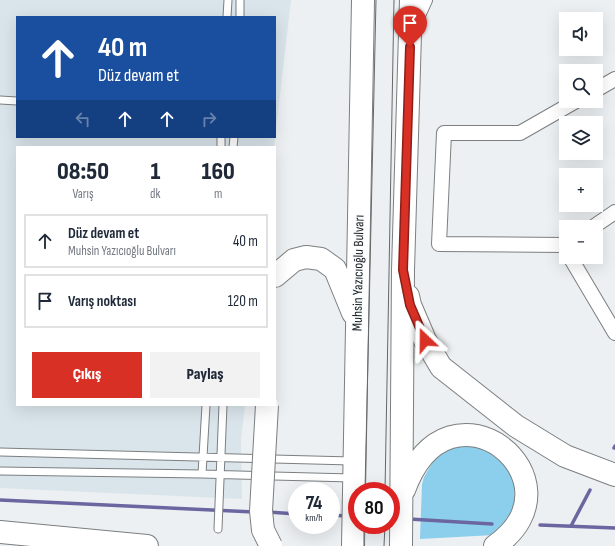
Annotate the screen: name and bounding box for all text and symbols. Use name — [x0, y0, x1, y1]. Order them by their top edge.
pin — [393, 6, 427, 47]
icon: arrive — [399, 12, 421, 34]
map controls — [559, 12, 603, 264]
button: sound — [559, 12, 603, 56]
text: 40 m — [98, 31, 147, 64]
icon: ahead — [32, 32, 84, 84]
button: search — [559, 64, 603, 108]
text: Düz devam et — [98, 65, 179, 86]
icon: left — [72, 108, 94, 130]
icon: ahead — [114, 108, 136, 130]
icon: ahead — [156, 108, 178, 130]
icon: right — [198, 108, 220, 130]
button: layers — [559, 116, 603, 160]
text: 08:50 — [57, 157, 109, 186]
text: 1 — [150, 157, 160, 186]
text: 160 — [202, 157, 235, 186]
button: + — [559, 168, 603, 212]
text: Varış — [72, 186, 94, 202]
text: dk — [150, 186, 161, 202]
text: m — [214, 186, 222, 202]
street label: Muhsin Yazıcıoğlu Bulvarı — [348, 215, 368, 331]
button: − — [559, 220, 603, 264]
text: Düz devam et — [68, 224, 139, 243]
icon: ahead — [34, 230, 56, 252]
text: 40 m — [233, 232, 258, 251]
text: Muhsin Yazıcıoğlu Bulvarı — [68, 243, 176, 259]
icon: arrive — [34, 290, 56, 312]
text: Varış noktası — [68, 292, 136, 311]
text: 120 m — [228, 292, 258, 311]
position arrow — [404, 319, 446, 361]
button: Çıkış — [32, 352, 142, 398]
button: Paylaş — [150, 352, 260, 398]
speed limit sign: 80 — [348, 482, 400, 534]
text: 74 — [306, 491, 322, 515]
text: km/h — [305, 512, 323, 524]

